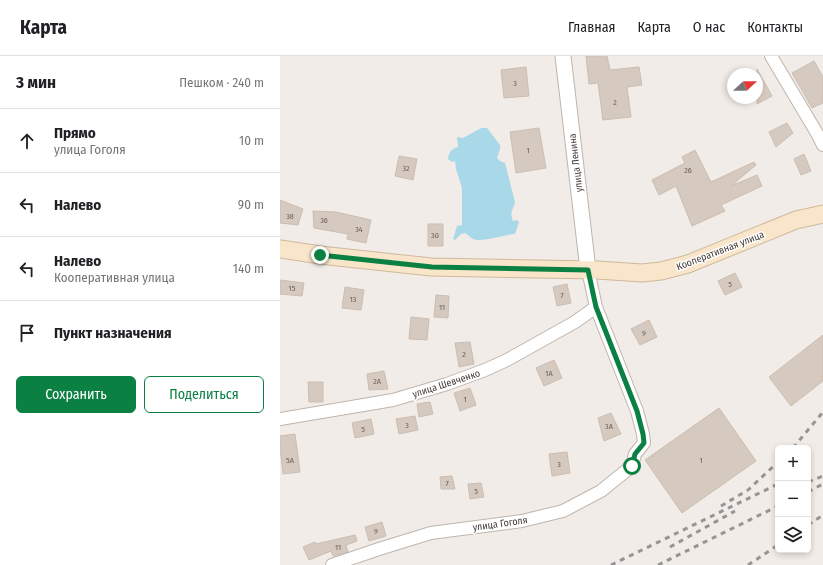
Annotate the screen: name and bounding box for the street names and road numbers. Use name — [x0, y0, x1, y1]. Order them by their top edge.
street label: улица Ленина — [566, 133, 586, 193]
street label: Кооперативная улица — [675, 229, 766, 273]
street label: улица Шевченко — [411, 367, 482, 401]
street label: улица Гоголя — [472, 514, 528, 534]

